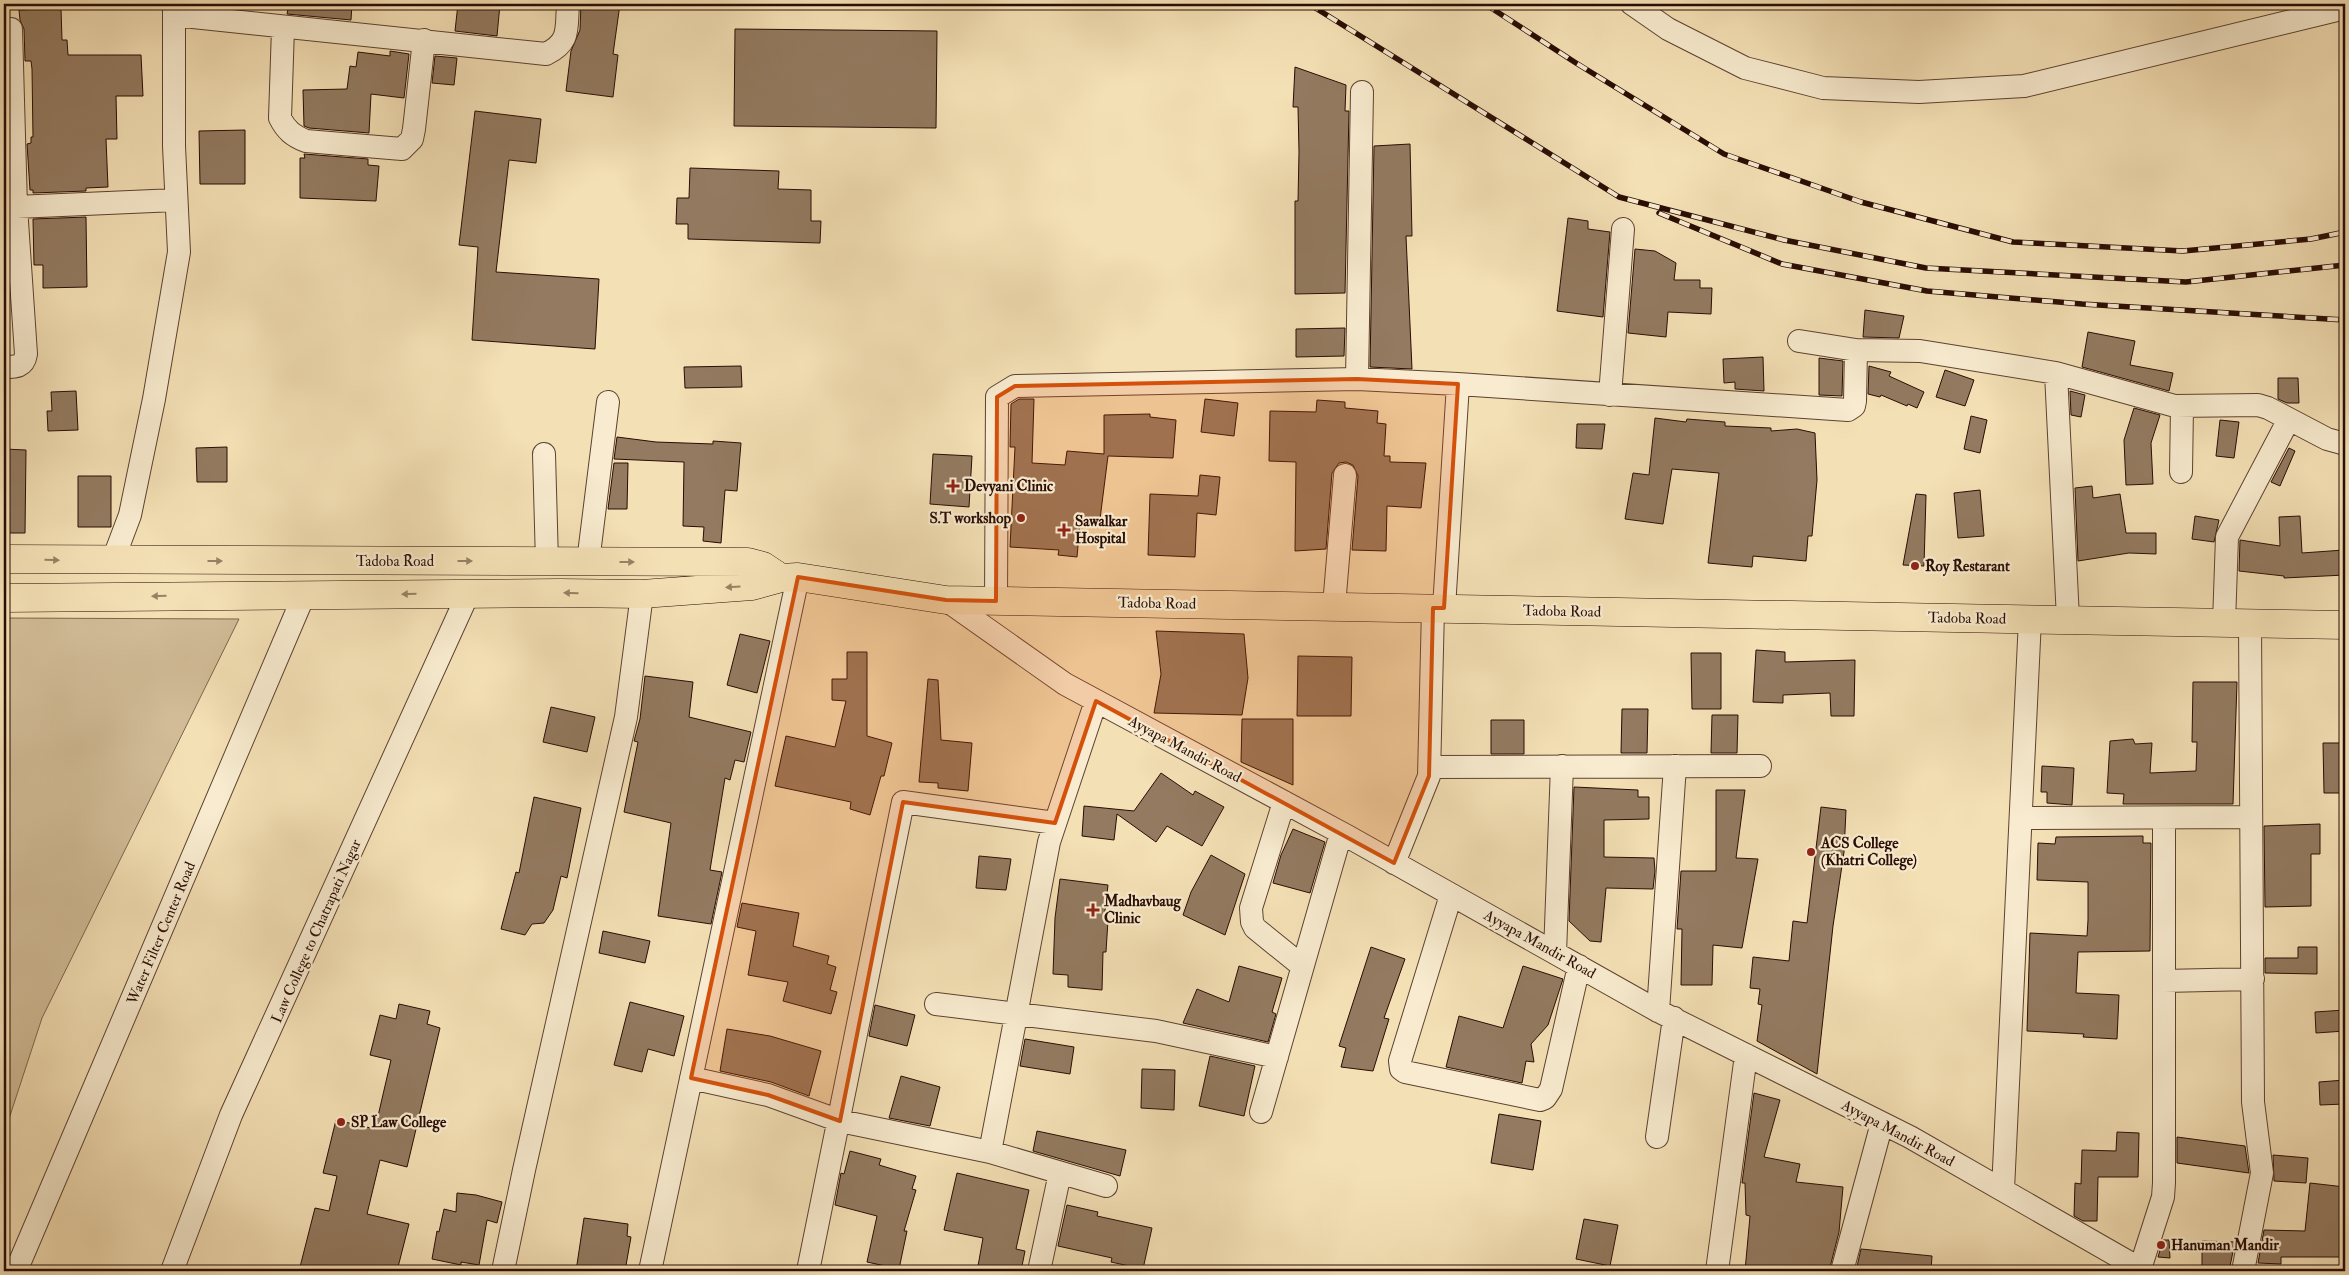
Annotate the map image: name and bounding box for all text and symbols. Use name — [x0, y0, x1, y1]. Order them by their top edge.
place label: Devyani Clinic — [964, 477, 1054, 497]
marker: Devyani Clinic — [946, 479, 960, 493]
place label: S.T workshop — [929, 509, 1011, 529]
marker: S.T workshop — [1015, 512, 1027, 524]
place label: Sawalkar Hospital — [1075, 512, 1128, 549]
marker: Sawalkar Hospital — [1057, 523, 1071, 537]
street label: Tadoba Road — [356, 552, 435, 571]
one-way arrow — [45, 556, 61, 564]
one-way arrow — [207, 557, 223, 565]
place label: Roy Restarant — [1925, 557, 2010, 577]
one-way arrow — [457, 558, 473, 566]
one-way arrow — [620, 558, 636, 566]
marker: Roy Restarant — [1909, 560, 1921, 572]
one-way arrow — [725, 584, 741, 592]
one-way arrow — [563, 589, 579, 597]
one-way arrow — [400, 590, 416, 598]
one-way arrow — [151, 593, 167, 601]
street label: Tadoba Road — [1118, 593, 1197, 614]
street label: Tadoba Road — [1523, 601, 1602, 622]
street label: Tadoba Road — [1928, 608, 2007, 629]
street label: Ayyapa Mandir Road — [1124, 711, 1245, 788]
place label: ACS College (Khatri College) — [1820, 834, 1917, 871]
street label: Law College to Chatrapati Nagar — [267, 836, 367, 1026]
marker: ACS College (Khatri College) — [1805, 846, 1817, 858]
street label: Water Filter Center Road — [122, 858, 200, 1008]
place label: Madhavbaug Clinic — [1103, 892, 1182, 928]
marker: Madhavbaug Clinic — [1086, 903, 1100, 917]
street label: Ayyapa Mandir Road — [1479, 905, 1600, 984]
street label: Ayyapa Mandir Road — [1837, 1095, 1958, 1172]
place label: SP Law College — [351, 1113, 447, 1133]
marker: SP Law College — [335, 1116, 347, 1128]
place label: Hanuman Mandir — [2171, 1236, 2279, 1255]
marker: Hanuman Mandir — [2155, 1239, 2167, 1251]

